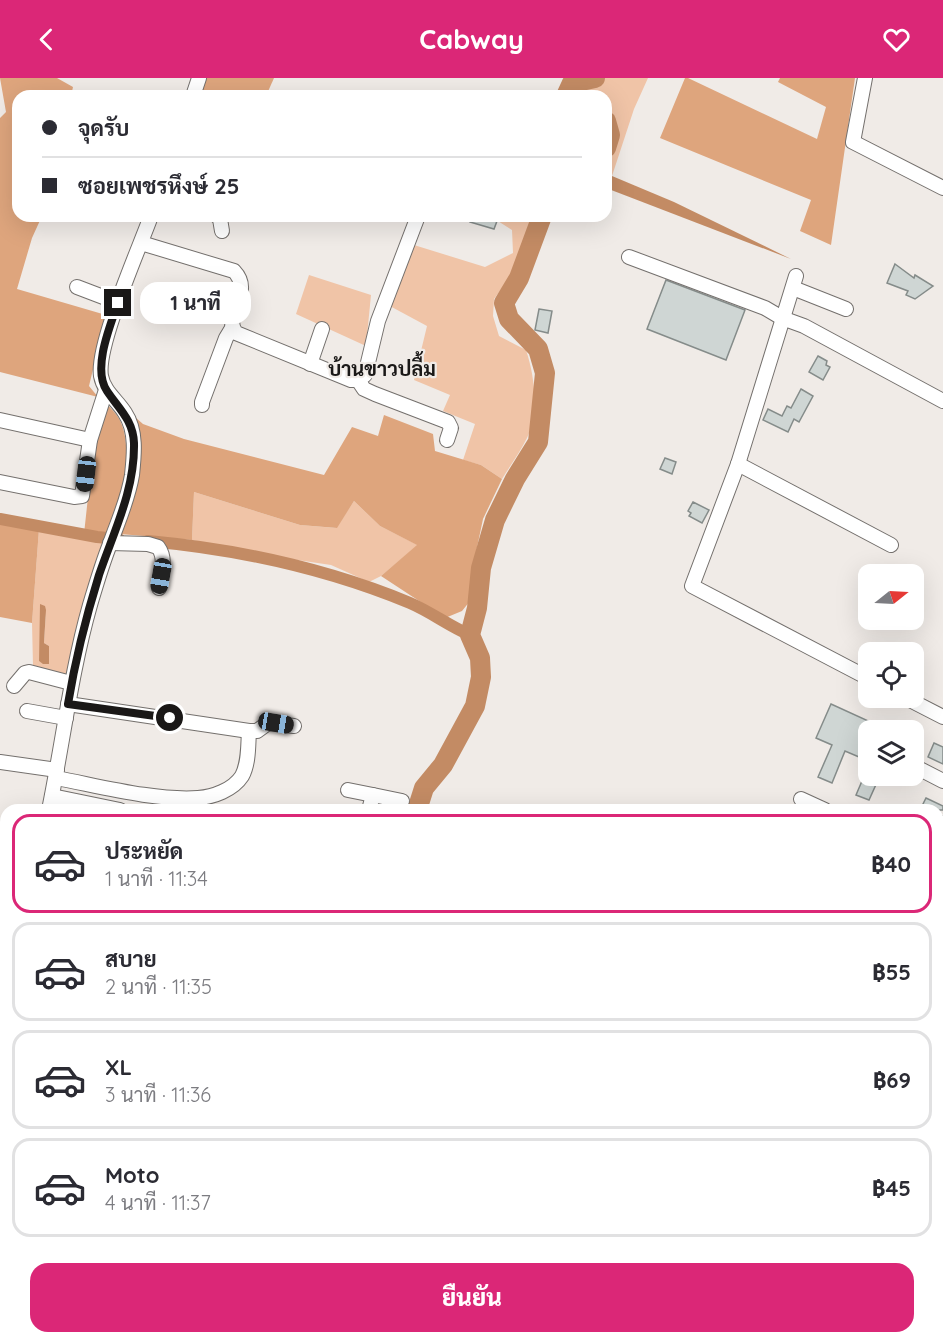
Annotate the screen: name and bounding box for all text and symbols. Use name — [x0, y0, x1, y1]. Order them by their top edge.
text: Cabway — [419, 22, 524, 56]
icon: back — [30, 23, 63, 56]
icon: heart — [880, 23, 913, 56]
text: จุดรับ — [78, 114, 129, 142]
text: ซอยเพชรหึงษ์ 25 — [78, 172, 239, 200]
callout: 1 นาที — [139, 282, 250, 324]
route end — [104, 289, 131, 316]
text: 1 นาที — [170, 290, 221, 315]
district label: บ้านขาวปลื้ม — [328, 351, 436, 381]
car — [75, 455, 97, 493]
car — [149, 557, 173, 595]
north arrow — [858, 564, 924, 630]
map controls — [858, 564, 924, 786]
button: locate — [858, 642, 924, 708]
route start — [156, 704, 183, 731]
car — [257, 711, 295, 735]
button: layers — [858, 720, 924, 786]
icon: car — [33, 837, 87, 891]
text: ประหยัด — [105, 837, 183, 865]
text: ฿40 — [871, 850, 911, 878]
text: 1 นาที · 11:34 — [105, 866, 208, 891]
icon: car — [33, 945, 87, 999]
text: สบาย — [105, 945, 157, 973]
text: ฿55 — [872, 958, 911, 986]
text: 2 นาที · 11:35 — [105, 974, 212, 999]
icon: car — [33, 1053, 87, 1107]
text: XL — [105, 1053, 132, 1081]
text: ฿69 — [873, 1066, 911, 1094]
text: 3 นาที · 11:36 — [105, 1082, 211, 1107]
icon: car — [33, 1161, 87, 1215]
text: Moto — [105, 1161, 159, 1189]
text: ฿45 — [872, 1174, 911, 1202]
text: 4 นาที · 11:37 — [105, 1190, 211, 1215]
button: ยืนยัน — [30, 1263, 914, 1332]

